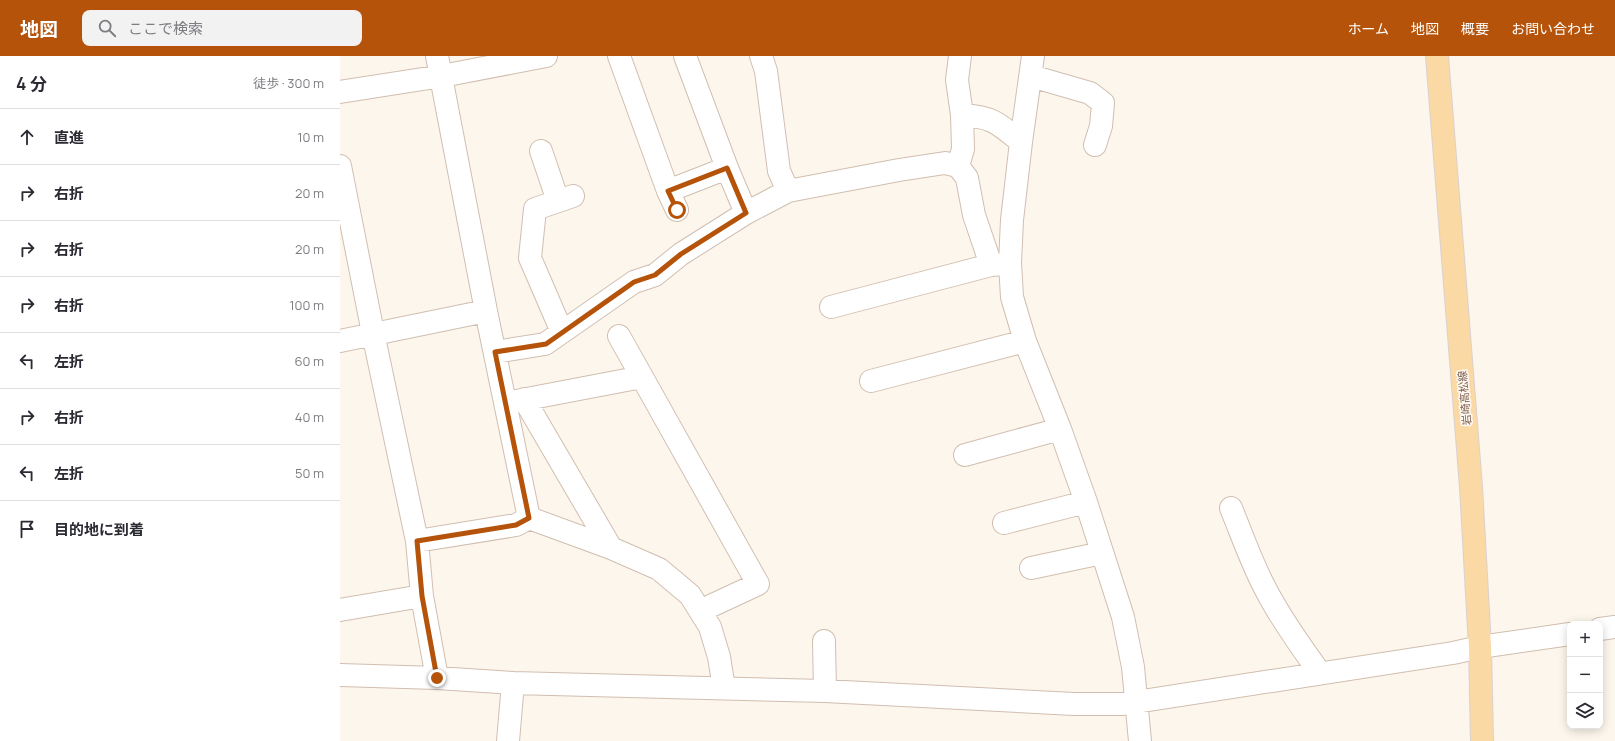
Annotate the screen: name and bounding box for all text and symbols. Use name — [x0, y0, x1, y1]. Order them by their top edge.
search box — [82, 10, 362, 46]
text: 地図 — [20, 16, 58, 42]
icon: search — [96, 17, 118, 39]
text: ここで検索 — [128, 18, 203, 39]
text: ホーム — [1347, 19, 1389, 38]
text: 地図 — [1411, 19, 1439, 38]
text: 概要 — [1461, 19, 1489, 38]
text: お問い合わせ — [1511, 19, 1595, 38]
text: 4 分 — [16, 72, 47, 95]
text: 徒歩 · 300 m — [253, 74, 324, 92]
icon: ahead — [16, 126, 38, 148]
text: 直進 — [54, 127, 84, 148]
text: 10 m — [297, 128, 324, 146]
icon: right — [16, 182, 38, 204]
text: 右折 — [54, 183, 84, 204]
text: 20 m — [295, 184, 324, 202]
route start — [668, 201, 686, 219]
icon: right — [16, 238, 38, 260]
text: 右折 — [54, 239, 84, 260]
text: 20 m — [295, 240, 324, 258]
icon: right — [16, 294, 38, 316]
text: 右折 — [54, 295, 84, 316]
text: 100 m — [289, 296, 324, 314]
icon: left — [16, 350, 38, 372]
text: 左折 — [54, 351, 84, 372]
text: 60 m — [294, 352, 324, 370]
street label: 岩崎高松線 — [1454, 370, 1474, 426]
icon: right — [16, 406, 38, 428]
text: 右折 — [54, 407, 84, 428]
text: 40 m — [295, 408, 324, 426]
icon: left — [16, 462, 38, 484]
text: 左折 — [54, 463, 84, 484]
text: 50 m — [295, 464, 324, 482]
icon: arrive — [16, 518, 38, 540]
text: 目的地に到着 — [54, 519, 144, 540]
map controls — [1567, 621, 1603, 729]
button: + — [1567, 621, 1603, 657]
button: − — [1567, 657, 1603, 693]
route end — [428, 669, 446, 687]
button: layers — [1567, 693, 1603, 729]

